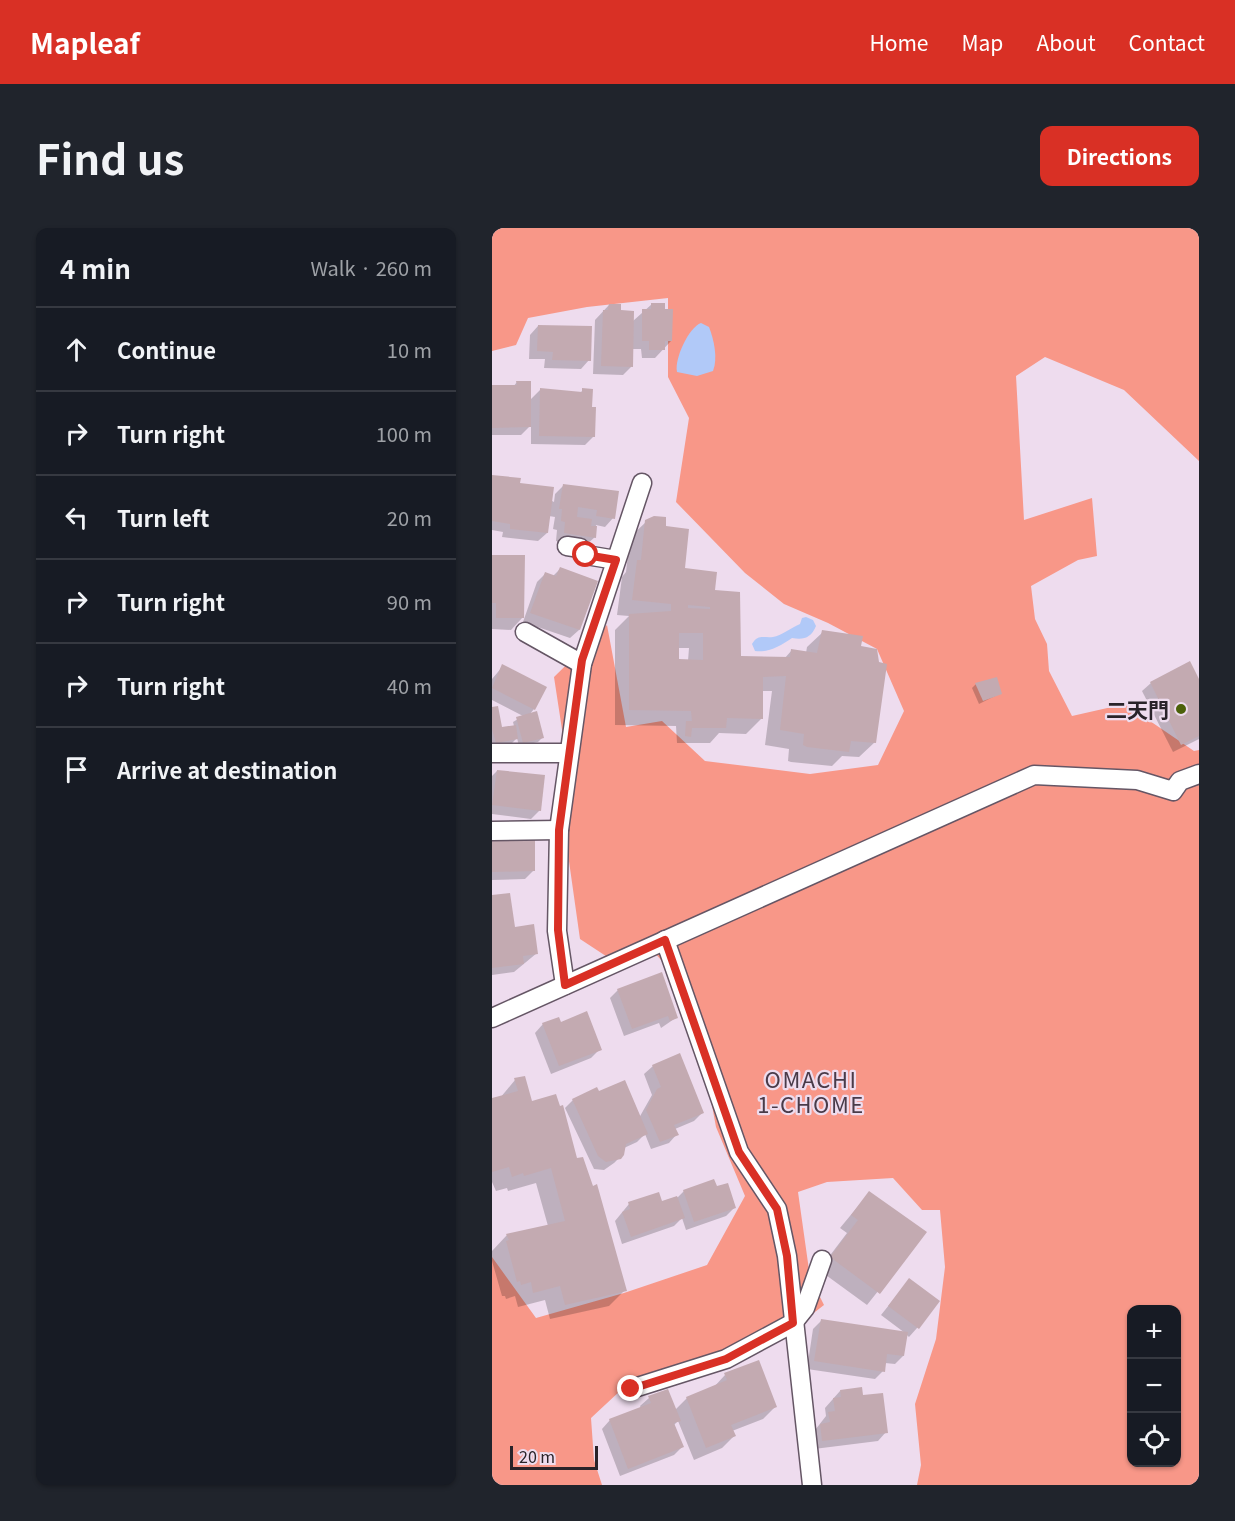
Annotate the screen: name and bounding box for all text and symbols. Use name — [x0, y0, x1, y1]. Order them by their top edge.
text: Mapleaf — [30, 22, 140, 62]
text: Home — [869, 27, 929, 57]
text: Map — [962, 27, 1003, 57]
text: About — [1036, 27, 1096, 57]
text: Contact — [1129, 27, 1205, 57]
text: Find us — [36, 126, 184, 187]
button: Directions — [1040, 126, 1199, 186]
text: 4 min — [60, 249, 131, 286]
text: Walk · 260 m — [310, 253, 432, 282]
icon: ahead — [60, 333, 93, 366]
text: Continue — [117, 333, 216, 365]
text: 10 m — [387, 335, 432, 364]
icon: right — [60, 417, 93, 450]
text: Turn right — [117, 417, 225, 449]
text: 100 m — [376, 419, 432, 448]
icon: left — [60, 501, 93, 534]
text: Turn left — [117, 501, 209, 533]
text: 20 m — [387, 503, 432, 532]
route start — [572, 541, 598, 567]
icon: right — [60, 585, 93, 618]
text: Turn right — [117, 585, 225, 617]
text: 90 m — [387, 587, 432, 616]
icon: right — [60, 669, 93, 702]
text: Turn right — [117, 669, 225, 701]
text: 40 m — [387, 671, 432, 700]
place label: 二天門 — [1106, 694, 1169, 724]
marker: 二天門 — [1174, 702, 1188, 716]
icon: arrive — [60, 753, 93, 786]
text: Arrive at destination — [117, 753, 337, 785]
district label: OMACHI 1-CHOME — [757, 1062, 865, 1119]
map controls — [1127, 1305, 1181, 1467]
button: + — [1127, 1305, 1181, 1359]
button: − — [1127, 1359, 1181, 1413]
route end — [617, 1375, 643, 1401]
button: locate — [1127, 1413, 1181, 1467]
scale bar — [510, 1443, 598, 1470]
text: 20 m — [519, 1444, 555, 1468]

